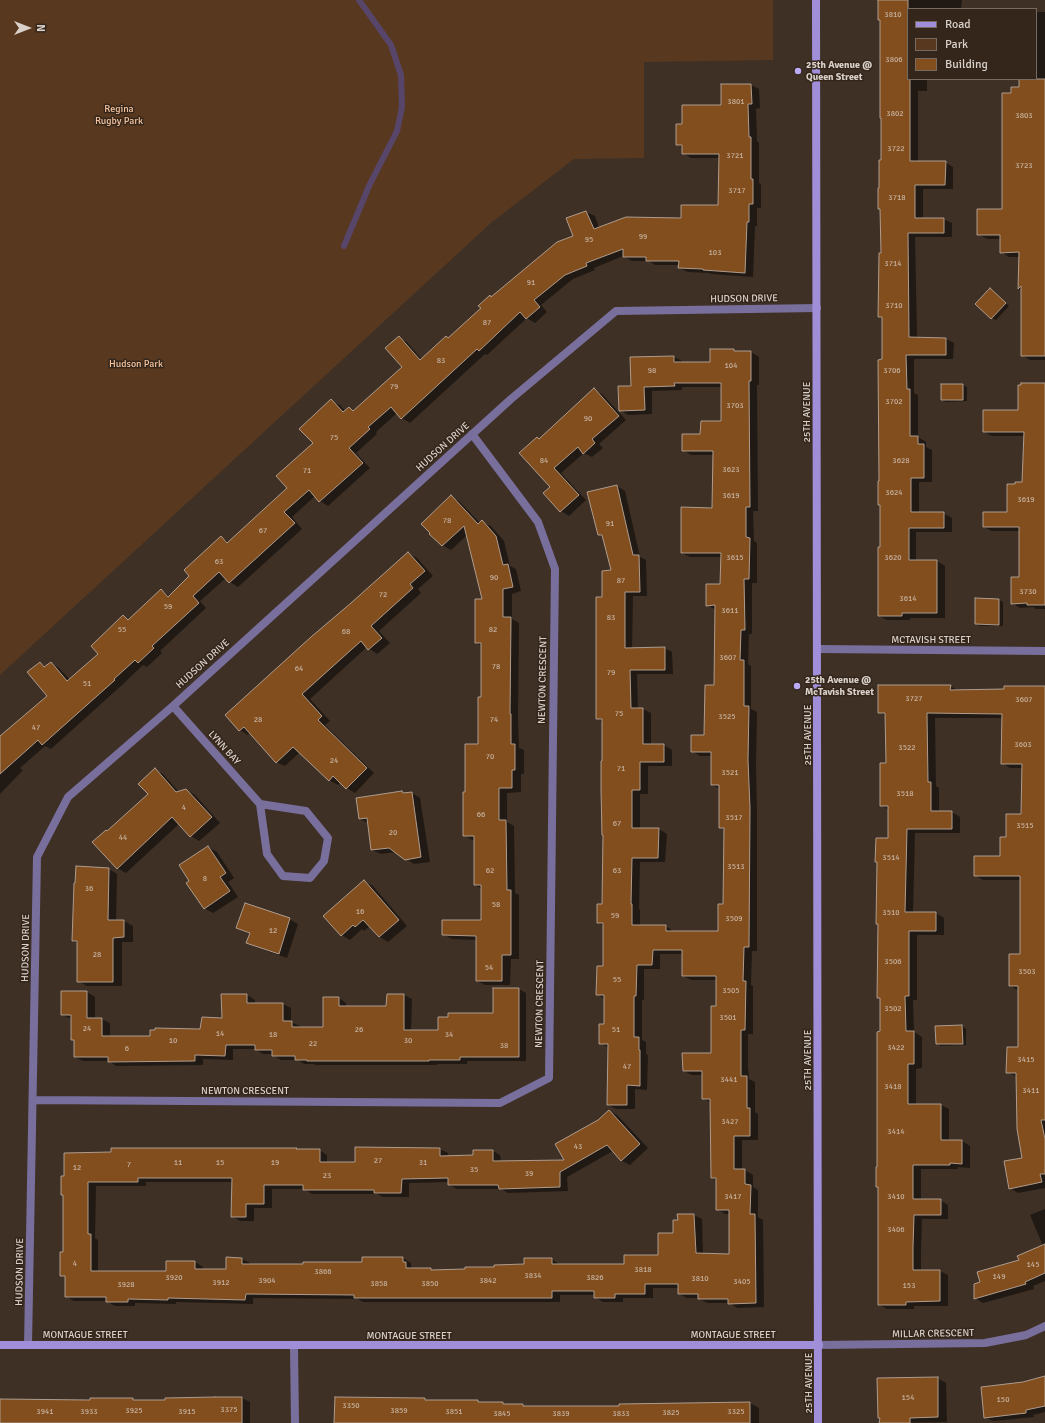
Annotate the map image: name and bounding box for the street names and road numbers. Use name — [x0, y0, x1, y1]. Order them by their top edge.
street label: HUDSON DRIVE — [710, 292, 778, 306]
street label: 25TH AVENUE — [801, 382, 813, 442]
street label: HUDSON DRIVE — [414, 420, 472, 474]
street label: MCTAVISH STREET — [891, 634, 971, 646]
street label: NEWTON CRESCENT — [536, 636, 550, 724]
street label: HUDSON DRIVE — [174, 637, 232, 691]
street label: 25TH AVENUE — [802, 705, 814, 765]
street label: LYNN BAY — [206, 728, 242, 768]
street label: HUDSON DRIVE — [19, 914, 33, 982]
street label: NEWTON CRESCENT — [533, 960, 547, 1048]
street label: 25TH AVENUE — [802, 1030, 814, 1090]
street label: NEWTON CRESCENT — [201, 1085, 289, 1097]
street label: HUDSON DRIVE — [13, 1238, 27, 1306]
street label: MILLAR CRESCENT — [892, 1327, 974, 1341]
street label: MONTAGUE STREET — [42, 1329, 128, 1341]
street label: MONTAGUE STREET — [690, 1329, 776, 1341]
street label: MONTAGUE STREET — [366, 1330, 452, 1342]
street label: 25TH AVENUE — [803, 1353, 815, 1413]

